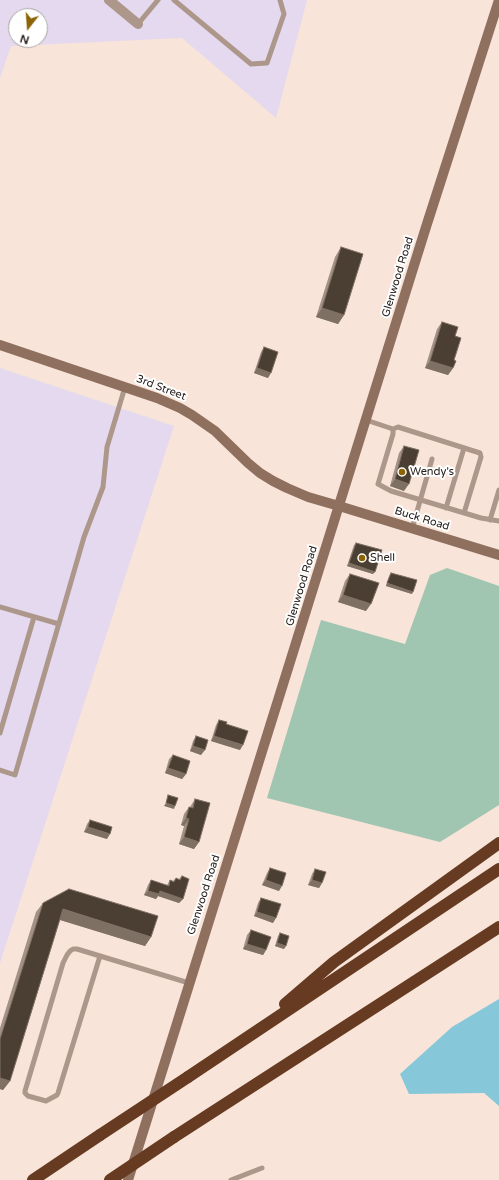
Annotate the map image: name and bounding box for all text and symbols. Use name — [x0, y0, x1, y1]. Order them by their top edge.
north arrow — [8, 8, 48, 48]
text: N — [19, 31, 31, 47]
street label: Glenwood Road — [380, 235, 416, 319]
street label: 3rd Street — [134, 372, 188, 404]
place label: Wendy's — [410, 465, 454, 479]
marker: Wendy's — [397, 467, 407, 477]
street label: Buck Road — [393, 504, 451, 534]
street label: Glenwood Road — [284, 544, 320, 628]
place label: Shell — [370, 551, 395, 565]
marker: Shell — [357, 553, 367, 563]
street label: Glenwood Road — [185, 853, 223, 937]

